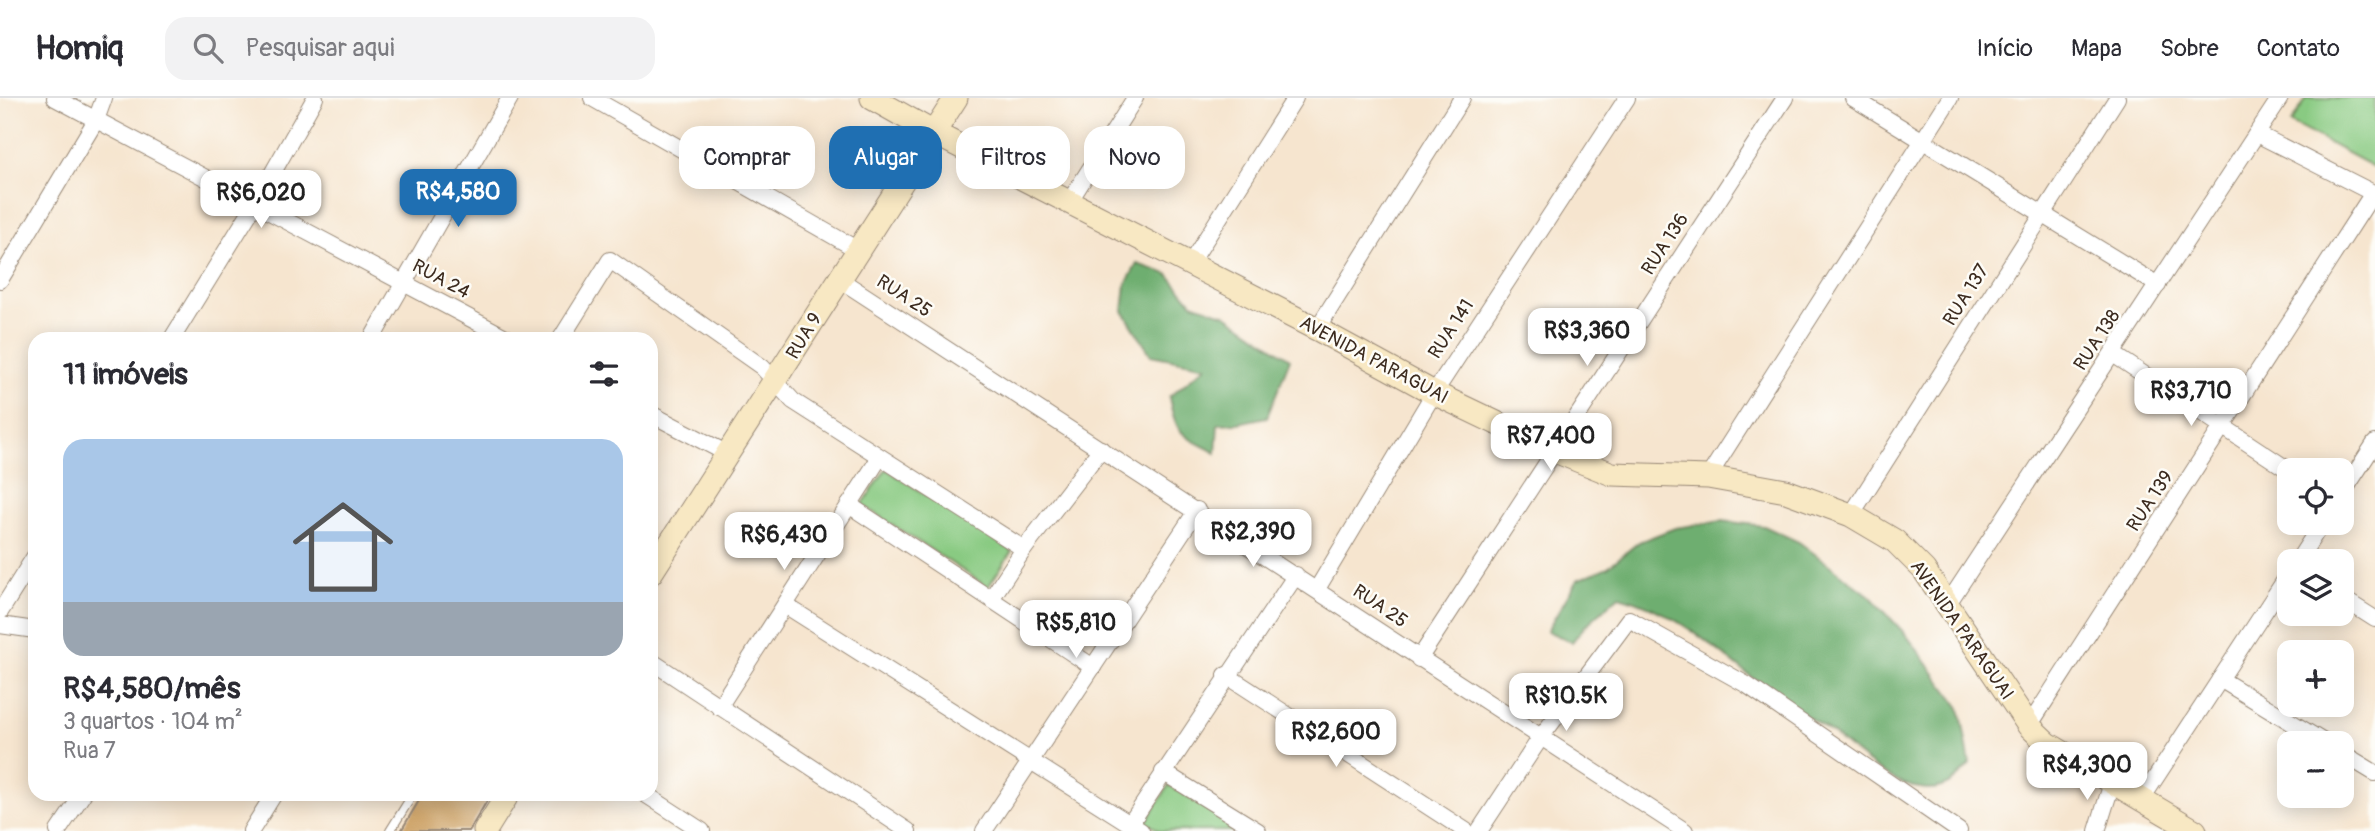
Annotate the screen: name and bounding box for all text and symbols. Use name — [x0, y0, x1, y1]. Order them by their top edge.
search box — [165, 17, 655, 80]
text: Homiq — [35, 28, 123, 69]
icon: search — [189, 29, 227, 67]
text: Pesquisar aqui — [245, 32, 395, 64]
text: Início — [1977, 34, 2033, 63]
text: Mapa — [2071, 34, 2122, 63]
text: Sobre — [2160, 34, 2219, 63]
text: Contato — [2257, 34, 2340, 63]
chip: Comprar — [679, 126, 815, 189]
chip: Alugar — [829, 126, 942, 189]
chip: Filtros — [956, 126, 1070, 189]
chip: Novo — [1084, 126, 1185, 189]
pin: R$6,020 — [196, 170, 326, 230]
pin: R$4,580 — [393, 170, 523, 229]
text: R$4,580 — [416, 177, 500, 206]
text: R$6,020 — [216, 178, 306, 207]
street label: RUA 136 — [1636, 208, 1694, 280]
street label: RUA 24 — [408, 254, 474, 304]
street label: RUA 137 — [1938, 260, 1994, 330]
street label: RUA 25 — [872, 269, 936, 323]
street label: RUA 141 — [1423, 295, 1479, 363]
street label: RUA 138 — [2069, 305, 2125, 375]
street label: RUA 9 — [781, 308, 827, 364]
pin: R$3,360 — [1522, 308, 1652, 368]
street label: AVENIDA PARAGUAI — [1296, 311, 1452, 409]
text: R$3,360 — [1544, 316, 1630, 345]
icon: filters — [585, 355, 623, 393]
text: 11 imóveis — [63, 356, 188, 393]
pin: R$3,710 — [2126, 368, 2256, 428]
text: R$3,710 — [2150, 376, 2232, 405]
pin: R$7,400 — [1486, 414, 1616, 473]
text: R$7,400 — [1507, 421, 1595, 450]
map controls — [2277, 458, 2354, 808]
button: locate — [2277, 458, 2354, 535]
street label: RUA 139 — [2121, 466, 2179, 536]
icon: home — [280, 484, 406, 610]
pin: R$2,390 — [1188, 510, 1318, 569]
pin: R$6,430 — [719, 512, 849, 572]
text: R$2,390 — [1211, 517, 1295, 546]
text: R$6,430 — [741, 520, 827, 549]
button: layers — [2277, 549, 2354, 626]
street label: AVENIDA PARAGUAI — [1905, 556, 2019, 704]
street label: RUA 25 — [1348, 579, 1412, 633]
pin: R$5,810 — [1011, 601, 1141, 660]
text: R$5,810 — [1036, 608, 1116, 637]
button: + — [2277, 640, 2354, 717]
text: R$4,580/mês — [63, 670, 240, 707]
pin: R$10.5K — [1501, 674, 1631, 733]
text: R$10.5K — [1525, 681, 1607, 710]
text: 3 quartos · 104 m² — [63, 707, 243, 736]
pin: R$2,600 — [1271, 710, 1401, 769]
text: R$2,600 — [1291, 717, 1381, 746]
button: − — [2277, 731, 2354, 808]
text: Rua 7 — [63, 736, 116, 765]
pin: R$4,300 — [2022, 742, 2152, 802]
text: R$4,300 — [2042, 750, 2132, 779]

